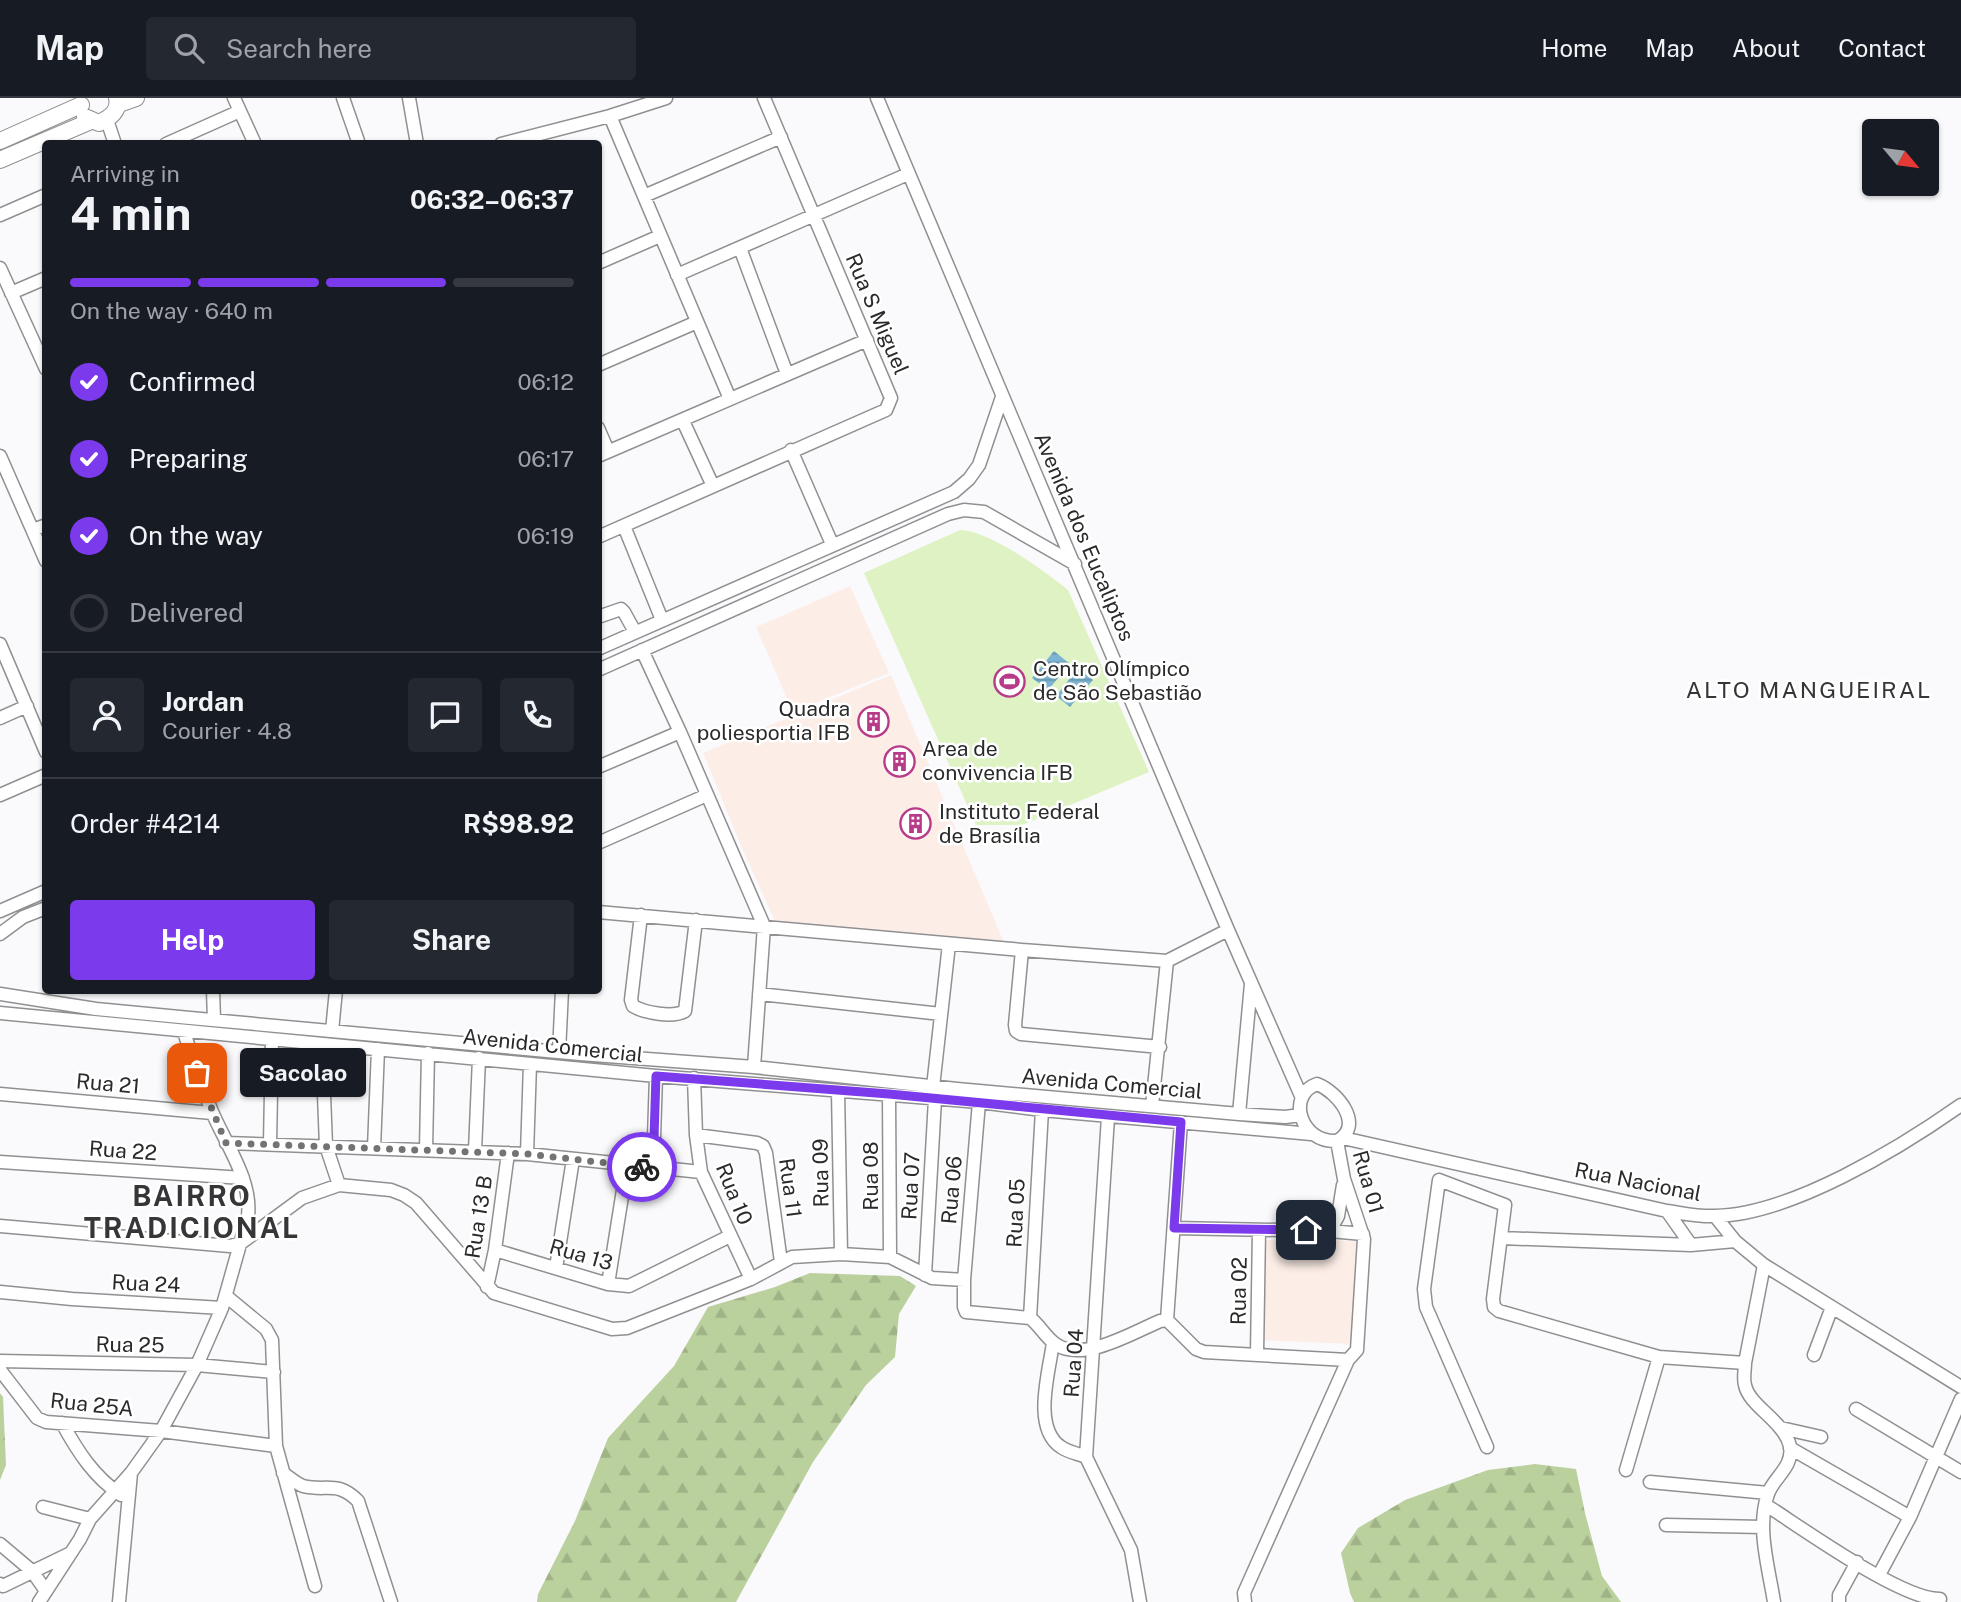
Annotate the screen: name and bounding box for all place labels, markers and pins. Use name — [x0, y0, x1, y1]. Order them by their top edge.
place label: Centro Olímpico de São Sebastião — [1033, 656, 1202, 705]
sports icon: Centro Olímpico de São Sebastião — [993, 664, 1027, 698]
place label: Quadra poliesportia IFB — [697, 696, 850, 745]
building icon: Quadra poliesportia IFB — [856, 704, 890, 738]
place label: Area de convivencia IFB — [922, 736, 1073, 785]
building icon: Area de convivencia IFB — [882, 744, 916, 778]
place label: Instituto Federal de Brasília — [939, 799, 1100, 848]
building icon: Instituto Federal de Brasília — [899, 807, 933, 841]
pin — [167, 1043, 227, 1103]
callout: Sacolao — [239, 1048, 365, 1098]
pin — [1276, 1200, 1336, 1260]

